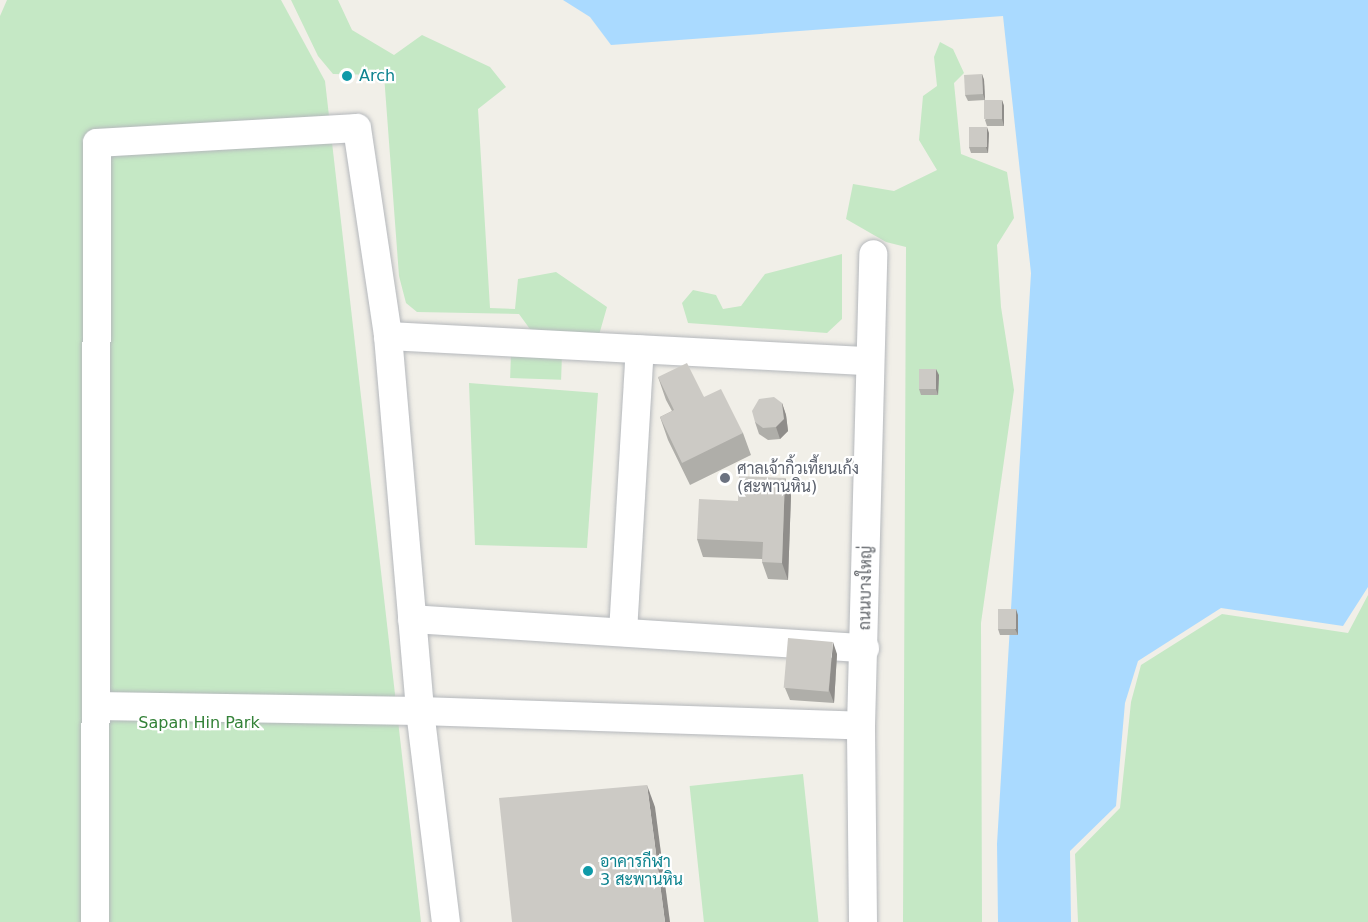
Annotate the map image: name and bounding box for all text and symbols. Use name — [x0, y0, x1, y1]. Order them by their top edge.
place label: Arch — [359, 66, 395, 86]
marker: Arch — [340, 69, 354, 83]
place label: ศาลเจ้ากิ้วเที้ยนเก้ง (สะพานหิน) — [737, 459, 859, 497]
marker: ศาลเจ้ากิ้วเที้ยนเก้ง (สะพานหิน) — [718, 471, 732, 485]
street label: ถนนบางใหญ่ — [856, 546, 876, 630]
park label: Sapan Hin Park — [138, 713, 260, 733]
place label: อาคารกีฬา 3 สะพานหิน — [600, 852, 683, 890]
marker: อาคารกีฬา 3 สะพานหิน — [581, 864, 595, 878]

